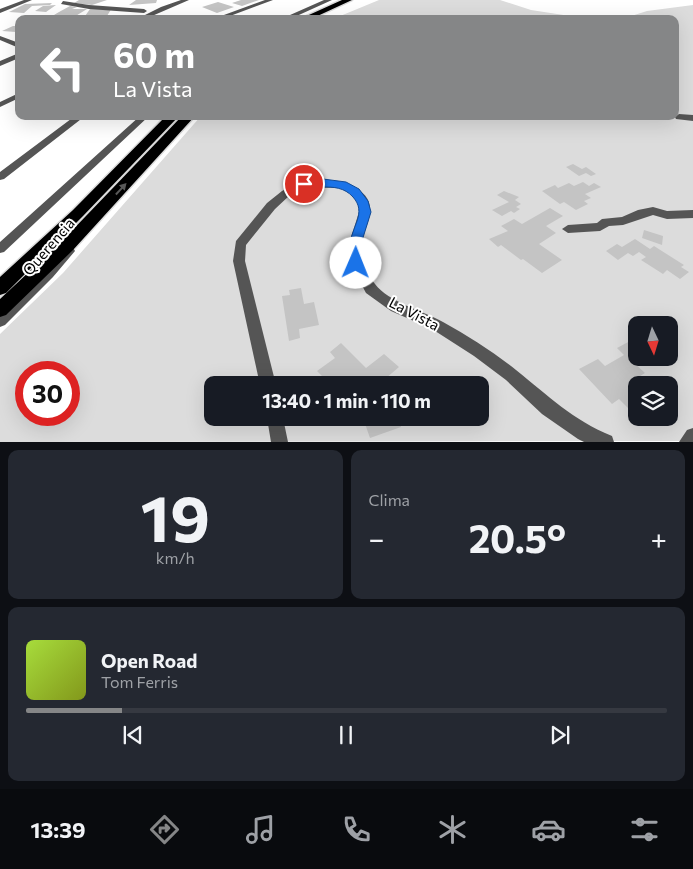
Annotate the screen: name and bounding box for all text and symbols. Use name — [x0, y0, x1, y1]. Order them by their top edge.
text: 60 m — [113, 32, 195, 75]
icon: left — [30, 35, 95, 100]
text: La Vista — [113, 75, 193, 102]
pin — [283, 163, 325, 205]
icon: arrive — [290, 170, 318, 198]
one-way arrow — [115, 184, 127, 196]
street label: Querencia — [19, 214, 78, 279]
position arrow — [329, 236, 381, 288]
street label: La Vista — [386, 292, 443, 334]
north arrow — [628, 316, 678, 366]
map controls — [628, 316, 678, 426]
speed limit sign: 30 — [15, 361, 80, 426]
button: layers — [628, 376, 678, 426]
text: 13:40 · 1 min · 110 m — [262, 389, 431, 412]
text: 19 — [140, 476, 210, 555]
text: Clima — [369, 490, 410, 509]
text: 20.5° — [469, 514, 566, 561]
text: − — [369, 521, 384, 555]
text: + — [651, 521, 667, 555]
text: km/h — [156, 548, 195, 567]
text: Open Road — [101, 649, 197, 672]
text: Tom Ferris — [101, 672, 178, 691]
icon: previous — [119, 721, 147, 749]
icon: pause — [332, 721, 360, 749]
icon: next — [546, 721, 574, 749]
icon: directions — [147, 812, 182, 847]
icon: music — [243, 812, 278, 847]
icon: phone — [339, 812, 374, 847]
icon: climate — [435, 812, 470, 847]
icon: car — [531, 812, 566, 847]
icon: filters — [627, 812, 662, 847]
text: 13:39 — [31, 816, 86, 843]

